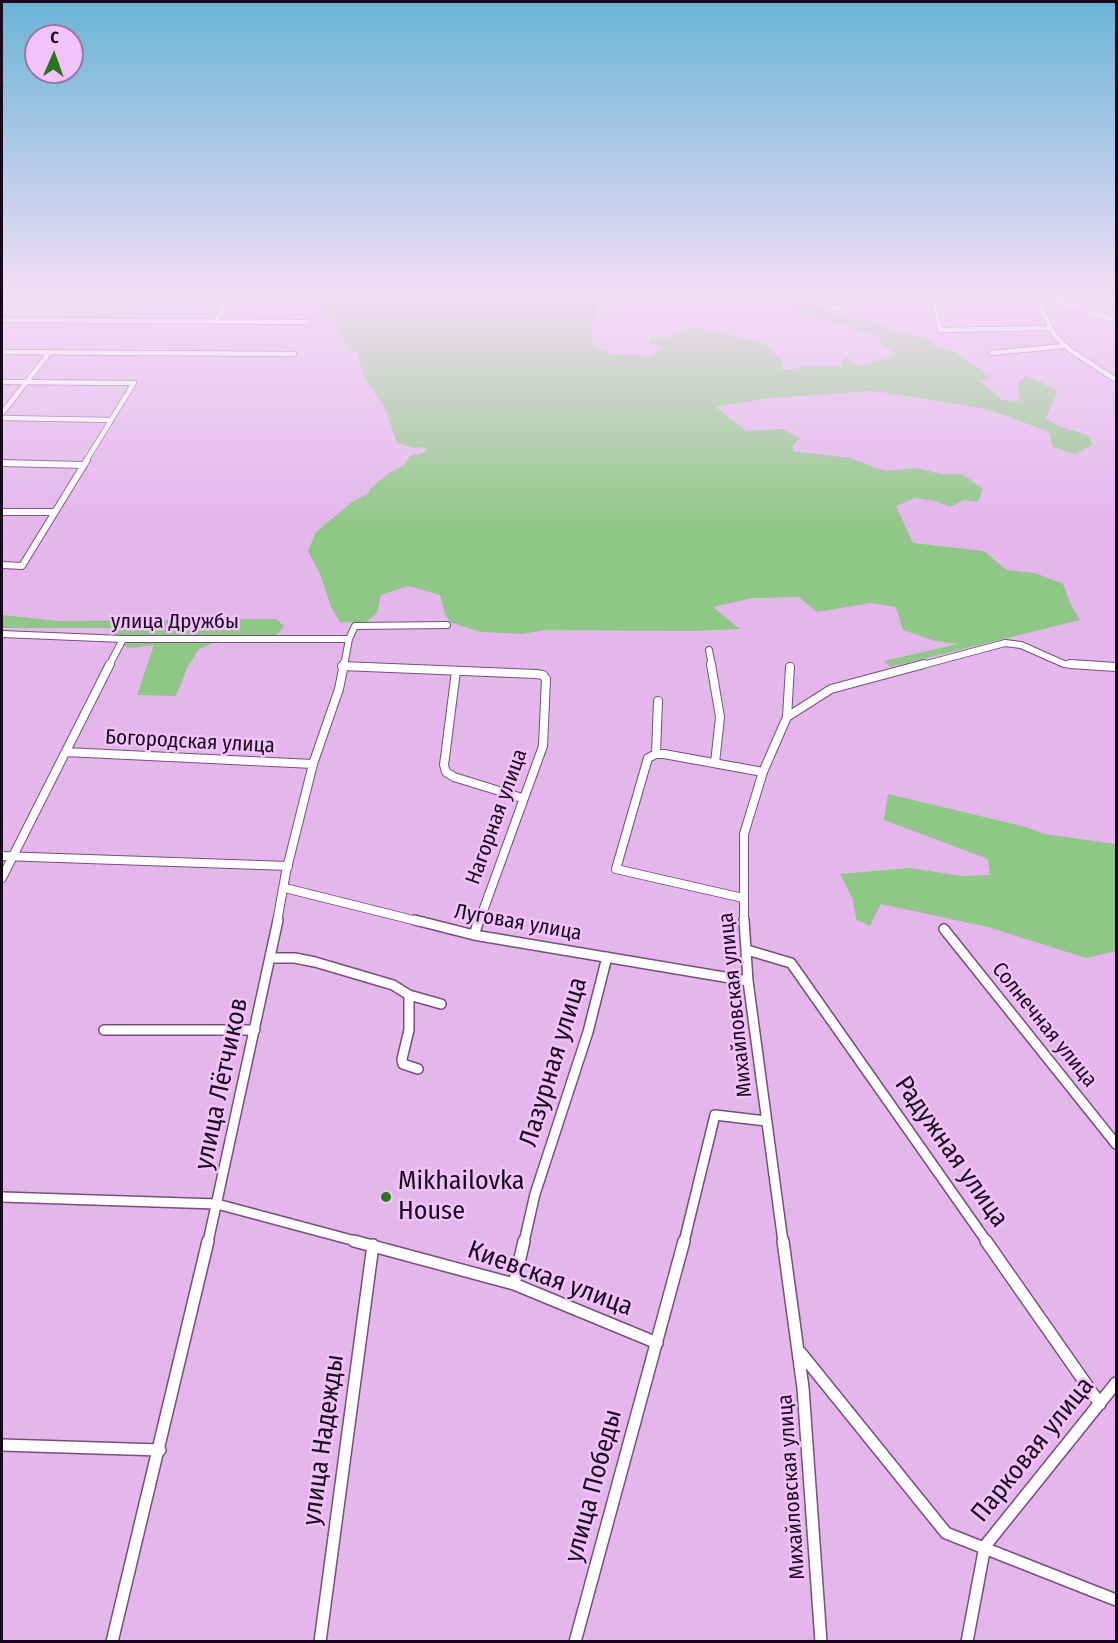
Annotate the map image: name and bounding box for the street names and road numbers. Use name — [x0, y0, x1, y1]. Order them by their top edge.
street label: улица Дружбы — [111, 609, 239, 635]
street label: Богородская улица — [104, 725, 276, 759]
street label: Нагорная улица — [461, 746, 533, 888]
street label: Луговая улица — [452, 899, 584, 947]
street label: Михайловская улица — [714, 911, 758, 1099]
street label: Солнечная улица — [986, 958, 1102, 1092]
street label: Лазурная улица — [513, 974, 595, 1150]
street label: улица Лётчиков — [189, 995, 255, 1173]
street label: Радужная улица — [887, 1071, 1015, 1233]
street label: Киевская улица — [463, 1235, 637, 1323]
street label: улица Надежды — [297, 1352, 351, 1528]
street label: Парковая улица — [965, 1371, 1101, 1529]
street label: Михайловская улица — [773, 1393, 811, 1581]
street label: улица Победы — [559, 1406, 629, 1566]

